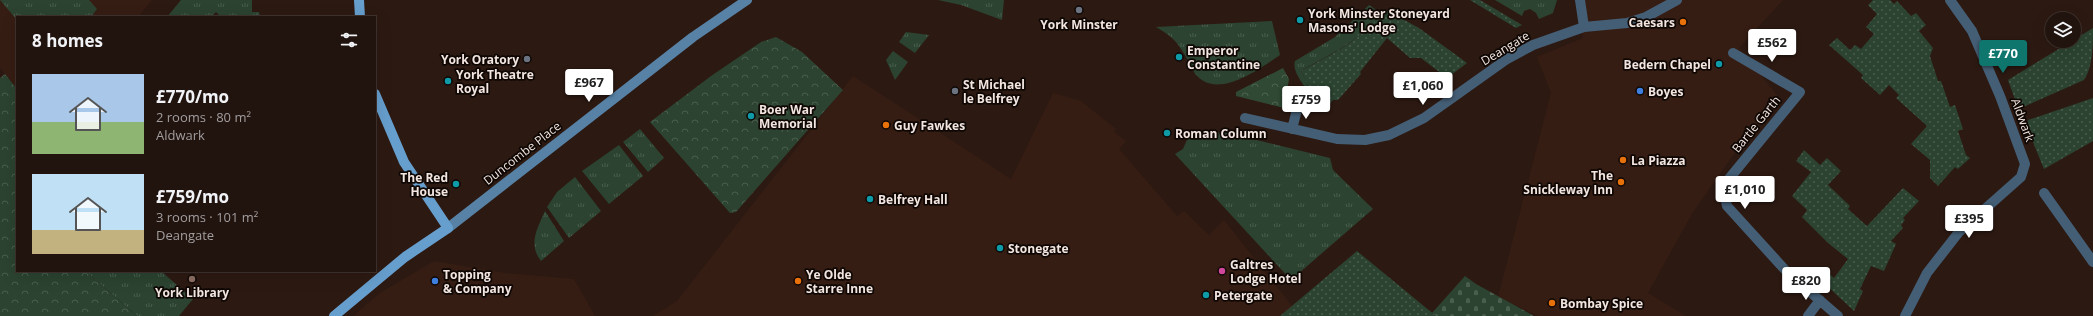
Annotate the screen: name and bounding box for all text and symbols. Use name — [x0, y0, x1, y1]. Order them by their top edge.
marker: York Minster — [1074, 5, 1084, 15]
place label: York Minster Stoneyard Masons' Lodge — [1308, 5, 1450, 36]
map controls — [2045, 12, 2081, 48]
button: layers — [2045, 12, 2081, 48]
place label: Caesars — [1628, 14, 1675, 31]
marker: York Minster Stoneyard Masons' Lodge — [1295, 15, 1305, 25]
place label: York Minster — [1040, 16, 1118, 33]
marker: Caesars — [1678, 17, 1688, 27]
street label: Deangate — [1478, 27, 1533, 69]
text: 8 homes — [32, 29, 103, 52]
icon: filters — [338, 29, 360, 51]
pin: £562 — [1748, 29, 1796, 63]
text: £562 — [1757, 33, 1787, 51]
pin: £770 — [1979, 40, 2027, 74]
place label: Emperor Constantine — [1187, 42, 1260, 73]
text: £770 — [1988, 44, 2018, 62]
place label: York Oratory — [441, 51, 519, 68]
marker: Emperor Constantine — [1174, 52, 1184, 62]
marker: York Oratory — [522, 54, 532, 64]
place label: Bedern Chapel — [1624, 56, 1711, 73]
marker: Bedern Chapel — [1714, 59, 1724, 69]
place label: York Theatre Royal — [456, 66, 534, 97]
pin: £967 — [565, 69, 613, 103]
pin: £1,060 — [1390, 72, 1456, 106]
text: £967 — [574, 73, 604, 91]
marker: York Theatre Royal — [443, 76, 453, 86]
place label: St Michael le Belfrey — [963, 76, 1025, 107]
text: £1,060 — [1403, 76, 1443, 94]
place label: Boyes — [1648, 83, 1683, 100]
text: £770/mo — [156, 85, 229, 108]
marker: St Michael le Belfrey — [950, 86, 960, 96]
pin: £759 — [1282, 86, 1330, 120]
marker: Boyes — [1635, 86, 1645, 96]
icon: home — [64, 90, 112, 138]
text: £759 — [1291, 90, 1321, 108]
street label: Bartle Garth — [1728, 92, 1784, 156]
street label: Aldwark — [2007, 96, 2039, 145]
place label: Boer War Memorial — [759, 101, 817, 132]
text: 2 rooms · 80 m² — [156, 108, 251, 126]
marker: Boer War Memorial — [746, 111, 756, 121]
street label: Duncombe Place — [480, 117, 565, 189]
place label: Guy Fawkes — [894, 117, 965, 134]
marker: Guy Fawkes — [881, 120, 891, 130]
place label: Roman Column — [1175, 125, 1267, 142]
text: Aldwark — [156, 126, 205, 144]
marker: Roman Column — [1162, 128, 1172, 138]
place label: La Piazza — [1631, 152, 1686, 169]
marker: La Piazza — [1618, 155, 1628, 165]
place label: The Snickleway Inn — [1523, 167, 1613, 198]
place label: The Red House — [400, 169, 448, 200]
pin: £1,010 — [1712, 176, 1778, 210]
marker: The Snickleway Inn — [1616, 177, 1626, 187]
marker: The Red House — [451, 179, 461, 189]
text: £1,010 — [1725, 180, 1765, 198]
text: £759/mo — [156, 185, 229, 208]
icon: home — [64, 190, 112, 238]
place label: Belfrey Hall — [878, 191, 948, 208]
marker: Belfrey Hall — [865, 194, 875, 204]
pin: £395 — [1945, 205, 1993, 239]
text: 3 rooms · 101 m² — [156, 208, 258, 226]
text: £395 — [1954, 209, 1984, 227]
text: Deangate — [156, 226, 214, 244]
place label: Stonegate — [1008, 240, 1069, 257]
marker: Stonegate — [995, 243, 1005, 253]
place label: Galtres Lodge Hotel — [1230, 256, 1301, 287]
place label: Topping & Company — [443, 266, 512, 297]
place label: Ye Olde Starre Inne — [806, 266, 873, 297]
marker: Galtres Lodge Hotel — [1217, 266, 1227, 276]
pin: £820 — [1782, 267, 1830, 301]
text: £820 — [1791, 271, 1821, 289]
marker: York Library — [187, 274, 197, 284]
marker: Topping & Company — [430, 276, 440, 286]
marker: Ye Olde Starre Inne — [793, 276, 803, 286]
place label: York Library — [155, 284, 229, 301]
place label: Petergate — [1214, 287, 1273, 304]
marker: Petergate — [1201, 290, 1211, 300]
place label: Bombay Spice — [1560, 295, 1643, 312]
marker: Bombay Spice — [1547, 298, 1557, 308]

